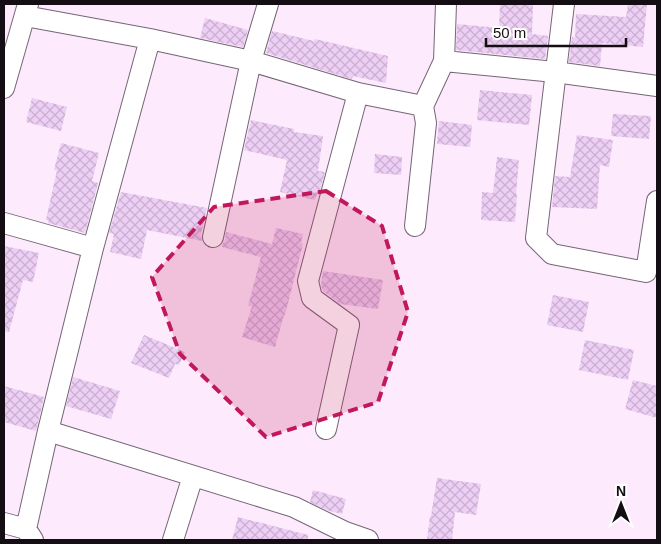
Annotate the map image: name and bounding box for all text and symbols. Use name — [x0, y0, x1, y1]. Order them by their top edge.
scale bar — [486, 15, 626, 47]
text: 50 m — [493, 24, 526, 41]
north arrow — [596, 479, 646, 529]
text: N — [616, 483, 626, 499]

